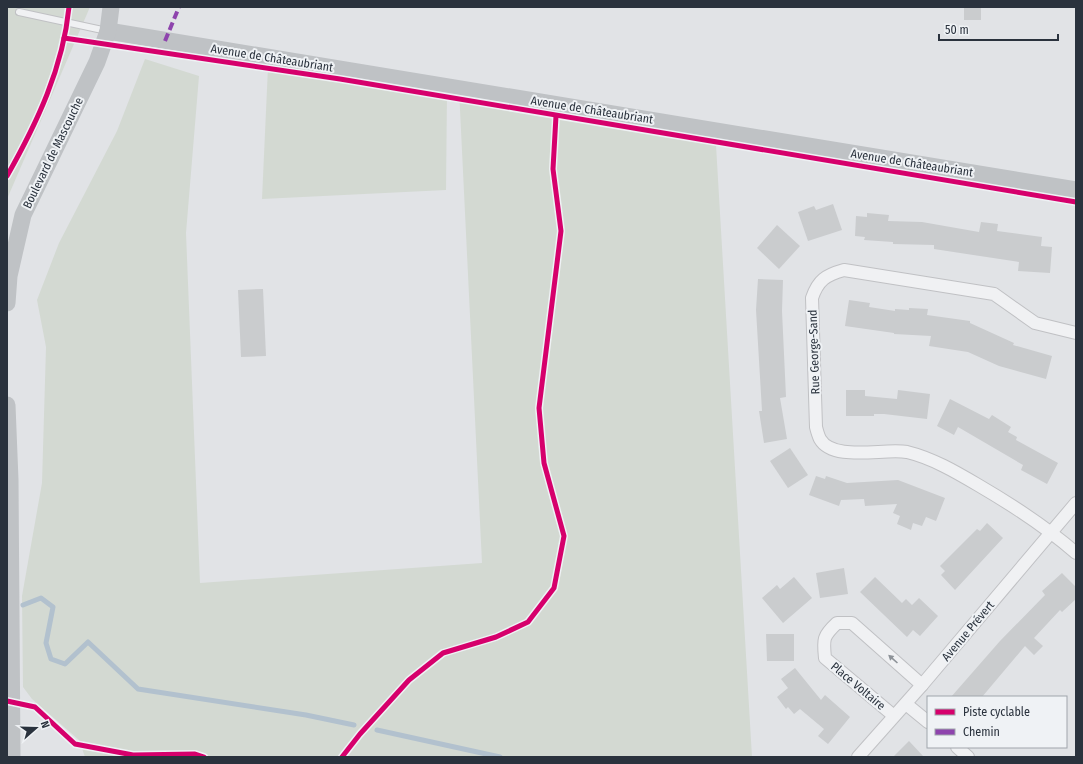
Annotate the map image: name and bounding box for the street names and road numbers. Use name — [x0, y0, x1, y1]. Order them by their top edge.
street label: Avenue de Châteaubriant — [210, 41, 334, 75]
street label: Avenue de Châteaubriant — [530, 93, 654, 127]
street label: Boulevard de Mascouche — [20, 95, 86, 211]
street label: Avenue de Châteaubriant — [850, 146, 974, 180]
street label: Rue George-Sand — [806, 309, 822, 395]
street label: Avenue Prévert — [939, 598, 997, 664]
street label: Place Voltaire — [828, 659, 888, 713]

